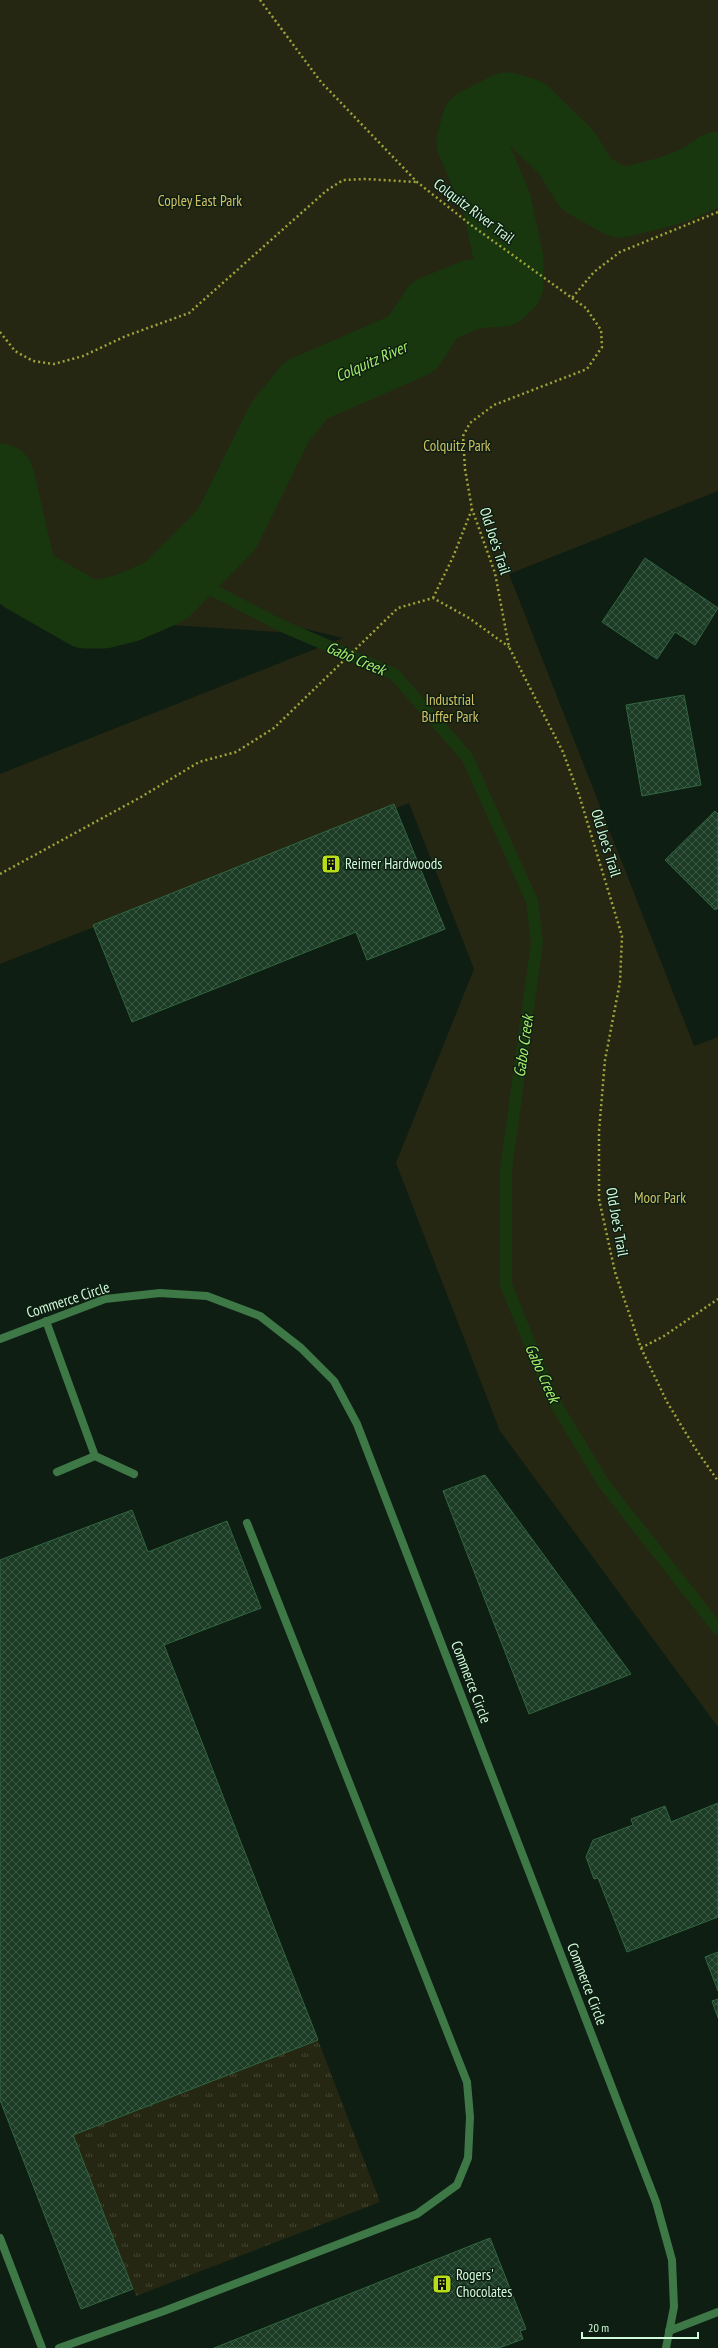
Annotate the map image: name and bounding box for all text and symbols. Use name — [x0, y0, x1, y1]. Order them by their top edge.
street label: Colquitz River Trail — [430, 174, 519, 248]
park label: Copley East Park — [158, 191, 242, 210]
water label: Colquitz River — [332, 335, 412, 386]
park label: Colquitz Park — [423, 436, 491, 455]
street label: Old Joe's Trail — [476, 505, 515, 577]
water label: Gabo Creek — [323, 637, 390, 680]
park label: Industrial Buffer Park — [422, 690, 479, 726]
street label: Old Joe's Trail — [587, 807, 626, 879]
building icon: Reimer Hardwoods — [320, 853, 342, 875]
place label: Reimer Hardwoods — [345, 854, 442, 873]
water label: Gabo Creek — [509, 1012, 537, 1078]
street label: Old Joe's Trail — [602, 1186, 633, 1258]
park label: Moor Park — [634, 1188, 686, 1207]
street label: Commerce Circle — [24, 1277, 112, 1322]
water label: Gabo Creek — [521, 1340, 566, 1407]
street label: Commerce Circle — [447, 1638, 496, 1726]
street label: Commerce Circle — [563, 1940, 612, 2028]
place label: Rogers' Chocolates — [456, 2265, 512, 2301]
building icon: Rogers' Chocolates — [431, 2273, 453, 2295]
scale bar — [582, 2314, 698, 2340]
text: 20 m — [588, 2320, 609, 2335]

